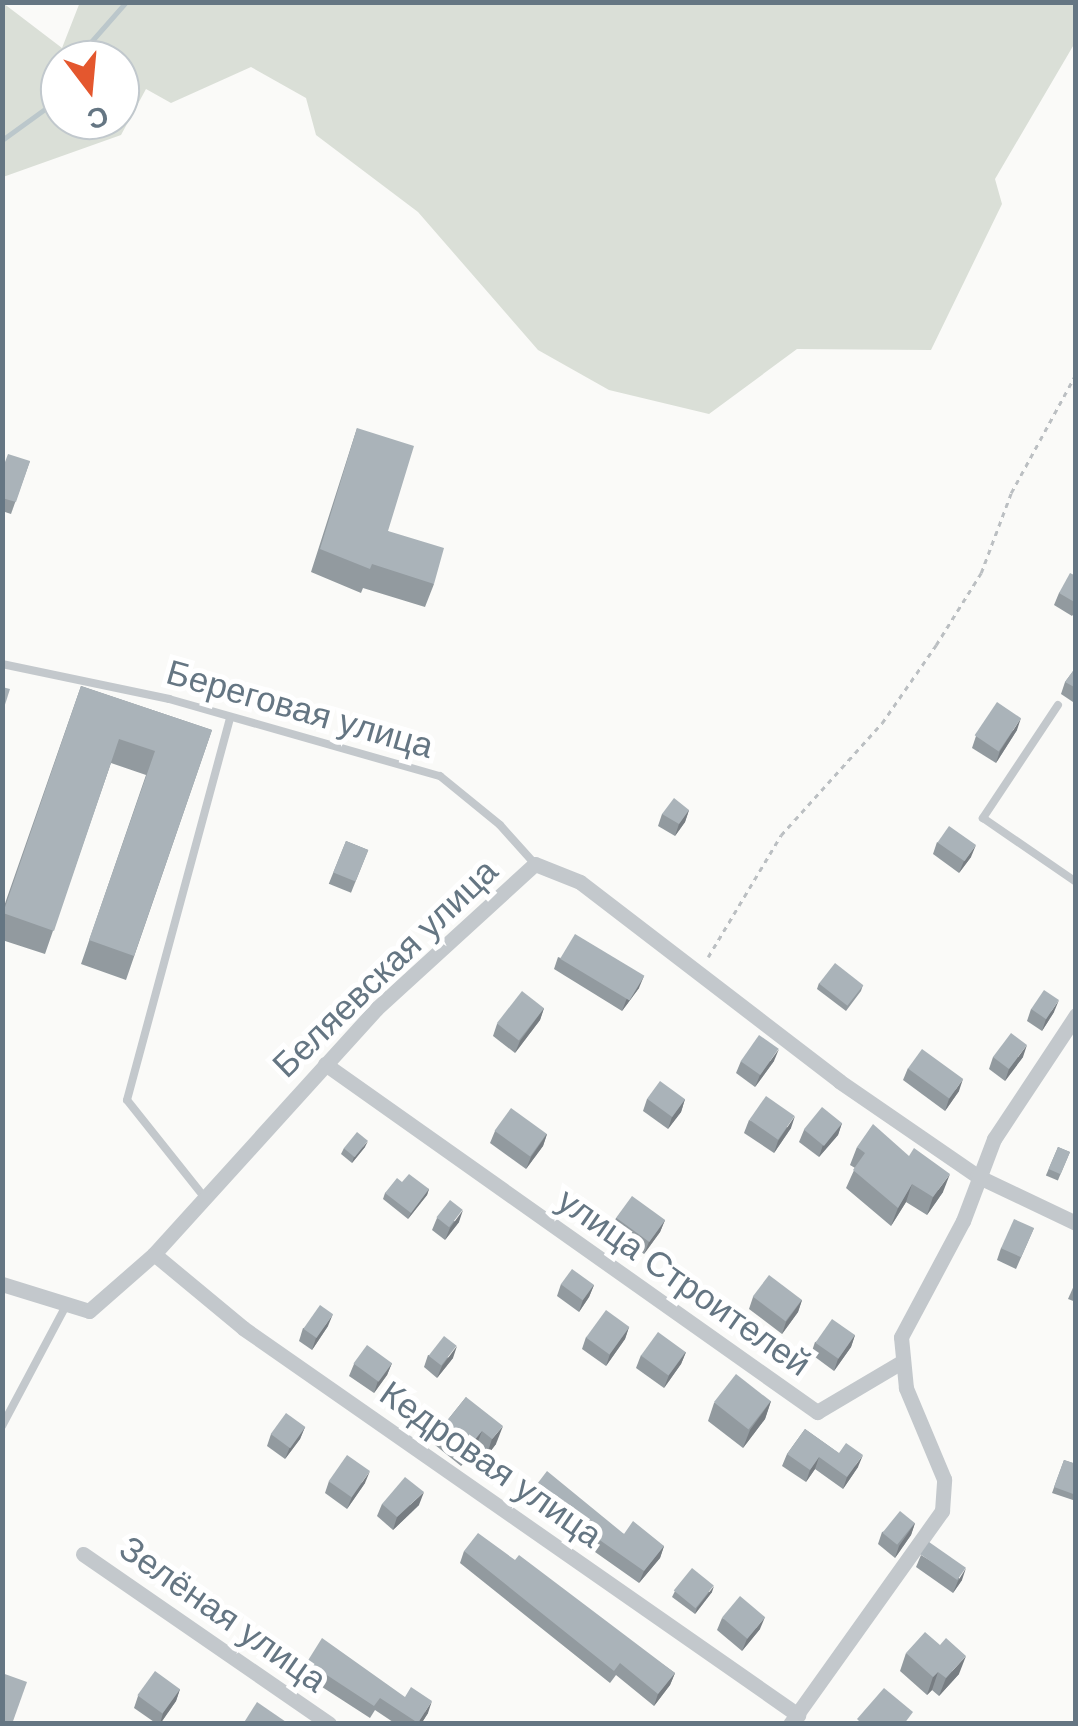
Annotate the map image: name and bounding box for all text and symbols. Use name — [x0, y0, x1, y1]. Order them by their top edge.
north arrow — [40, 40, 140, 140]
text: С — [84, 100, 112, 135]
street label: Береговая улица — [162, 651, 438, 767]
street label: Беляевская улица — [264, 850, 506, 1086]
street label: улица Строителей — [549, 1179, 819, 1385]
street label: Кедровая улица — [372, 1372, 610, 1556]
street label: Зелёная улица — [111, 1527, 335, 1701]

